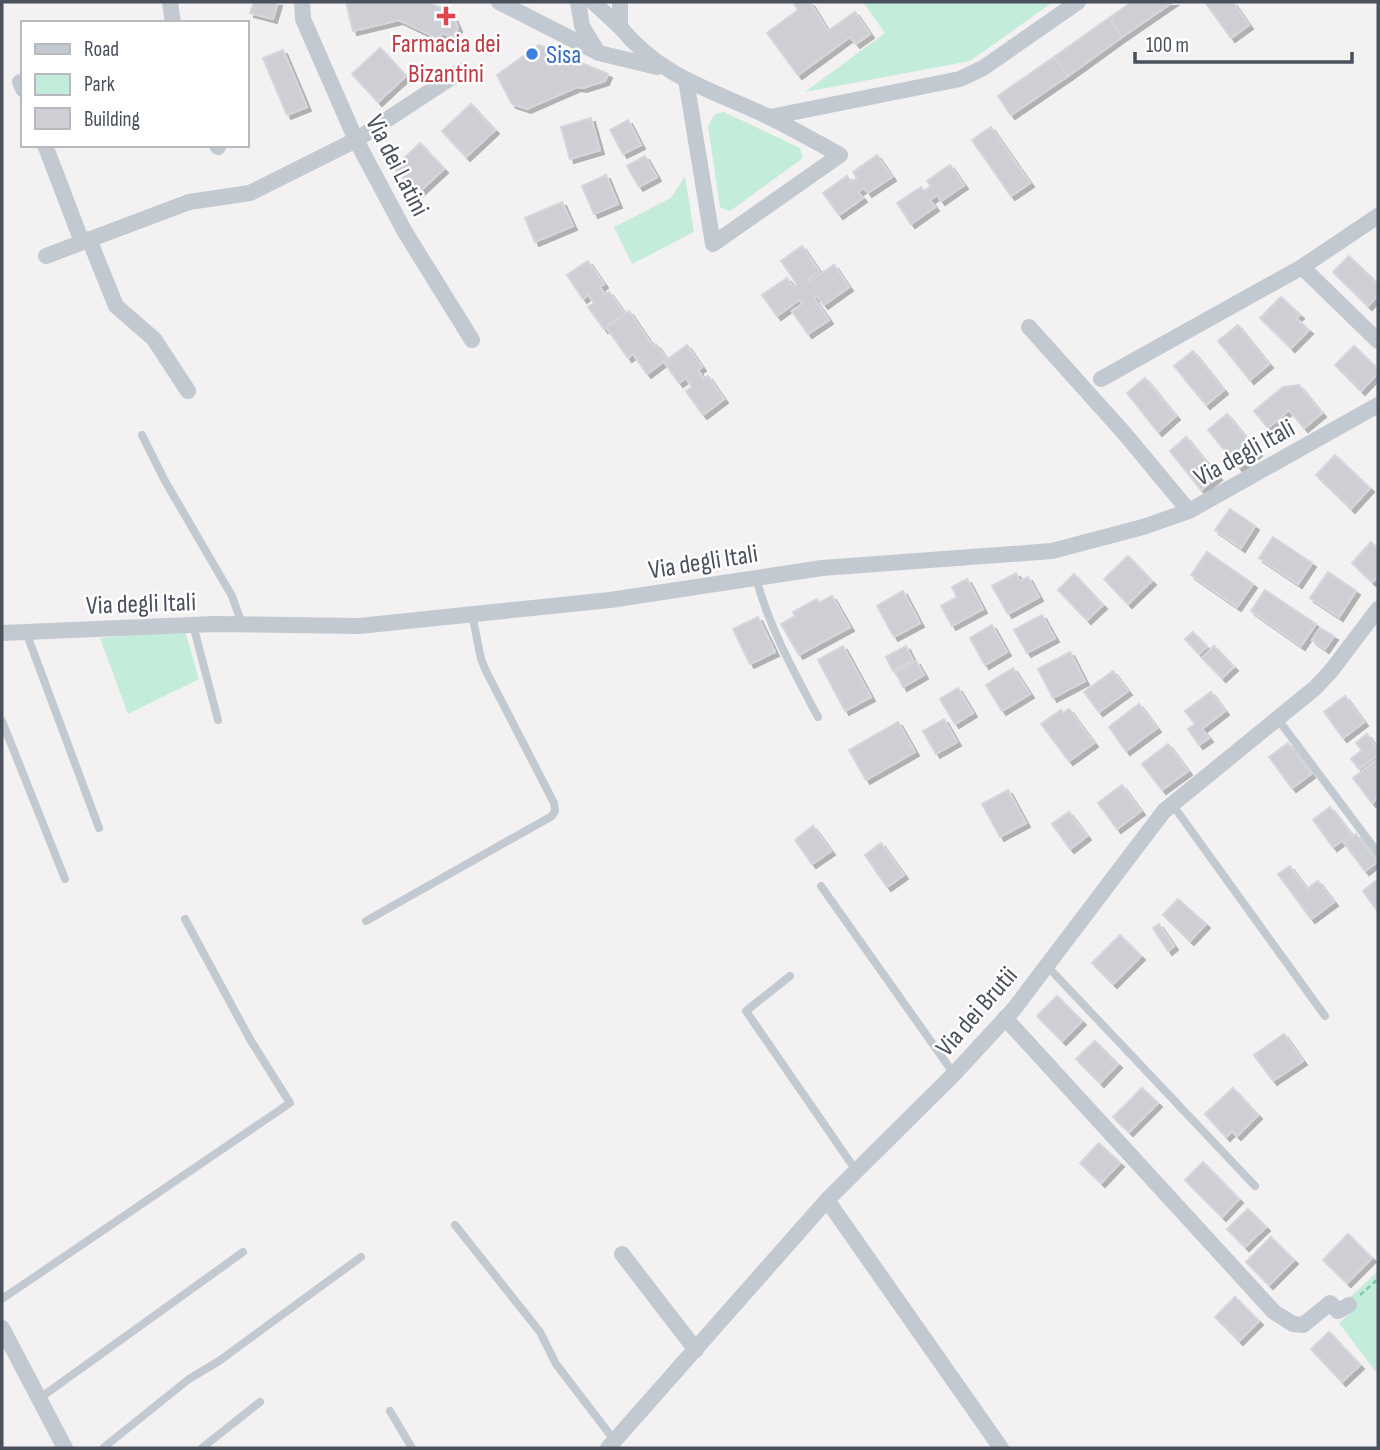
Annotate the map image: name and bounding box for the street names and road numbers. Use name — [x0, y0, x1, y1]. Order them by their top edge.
street label: Via dei Latini — [358, 110, 435, 221]
street label: Via degli Itali — [1189, 413, 1300, 494]
street label: Via degli Itali — [646, 539, 760, 586]
street label: Via degli Itali — [86, 587, 197, 622]
street label: Via dei Brutii — [930, 961, 1024, 1063]

